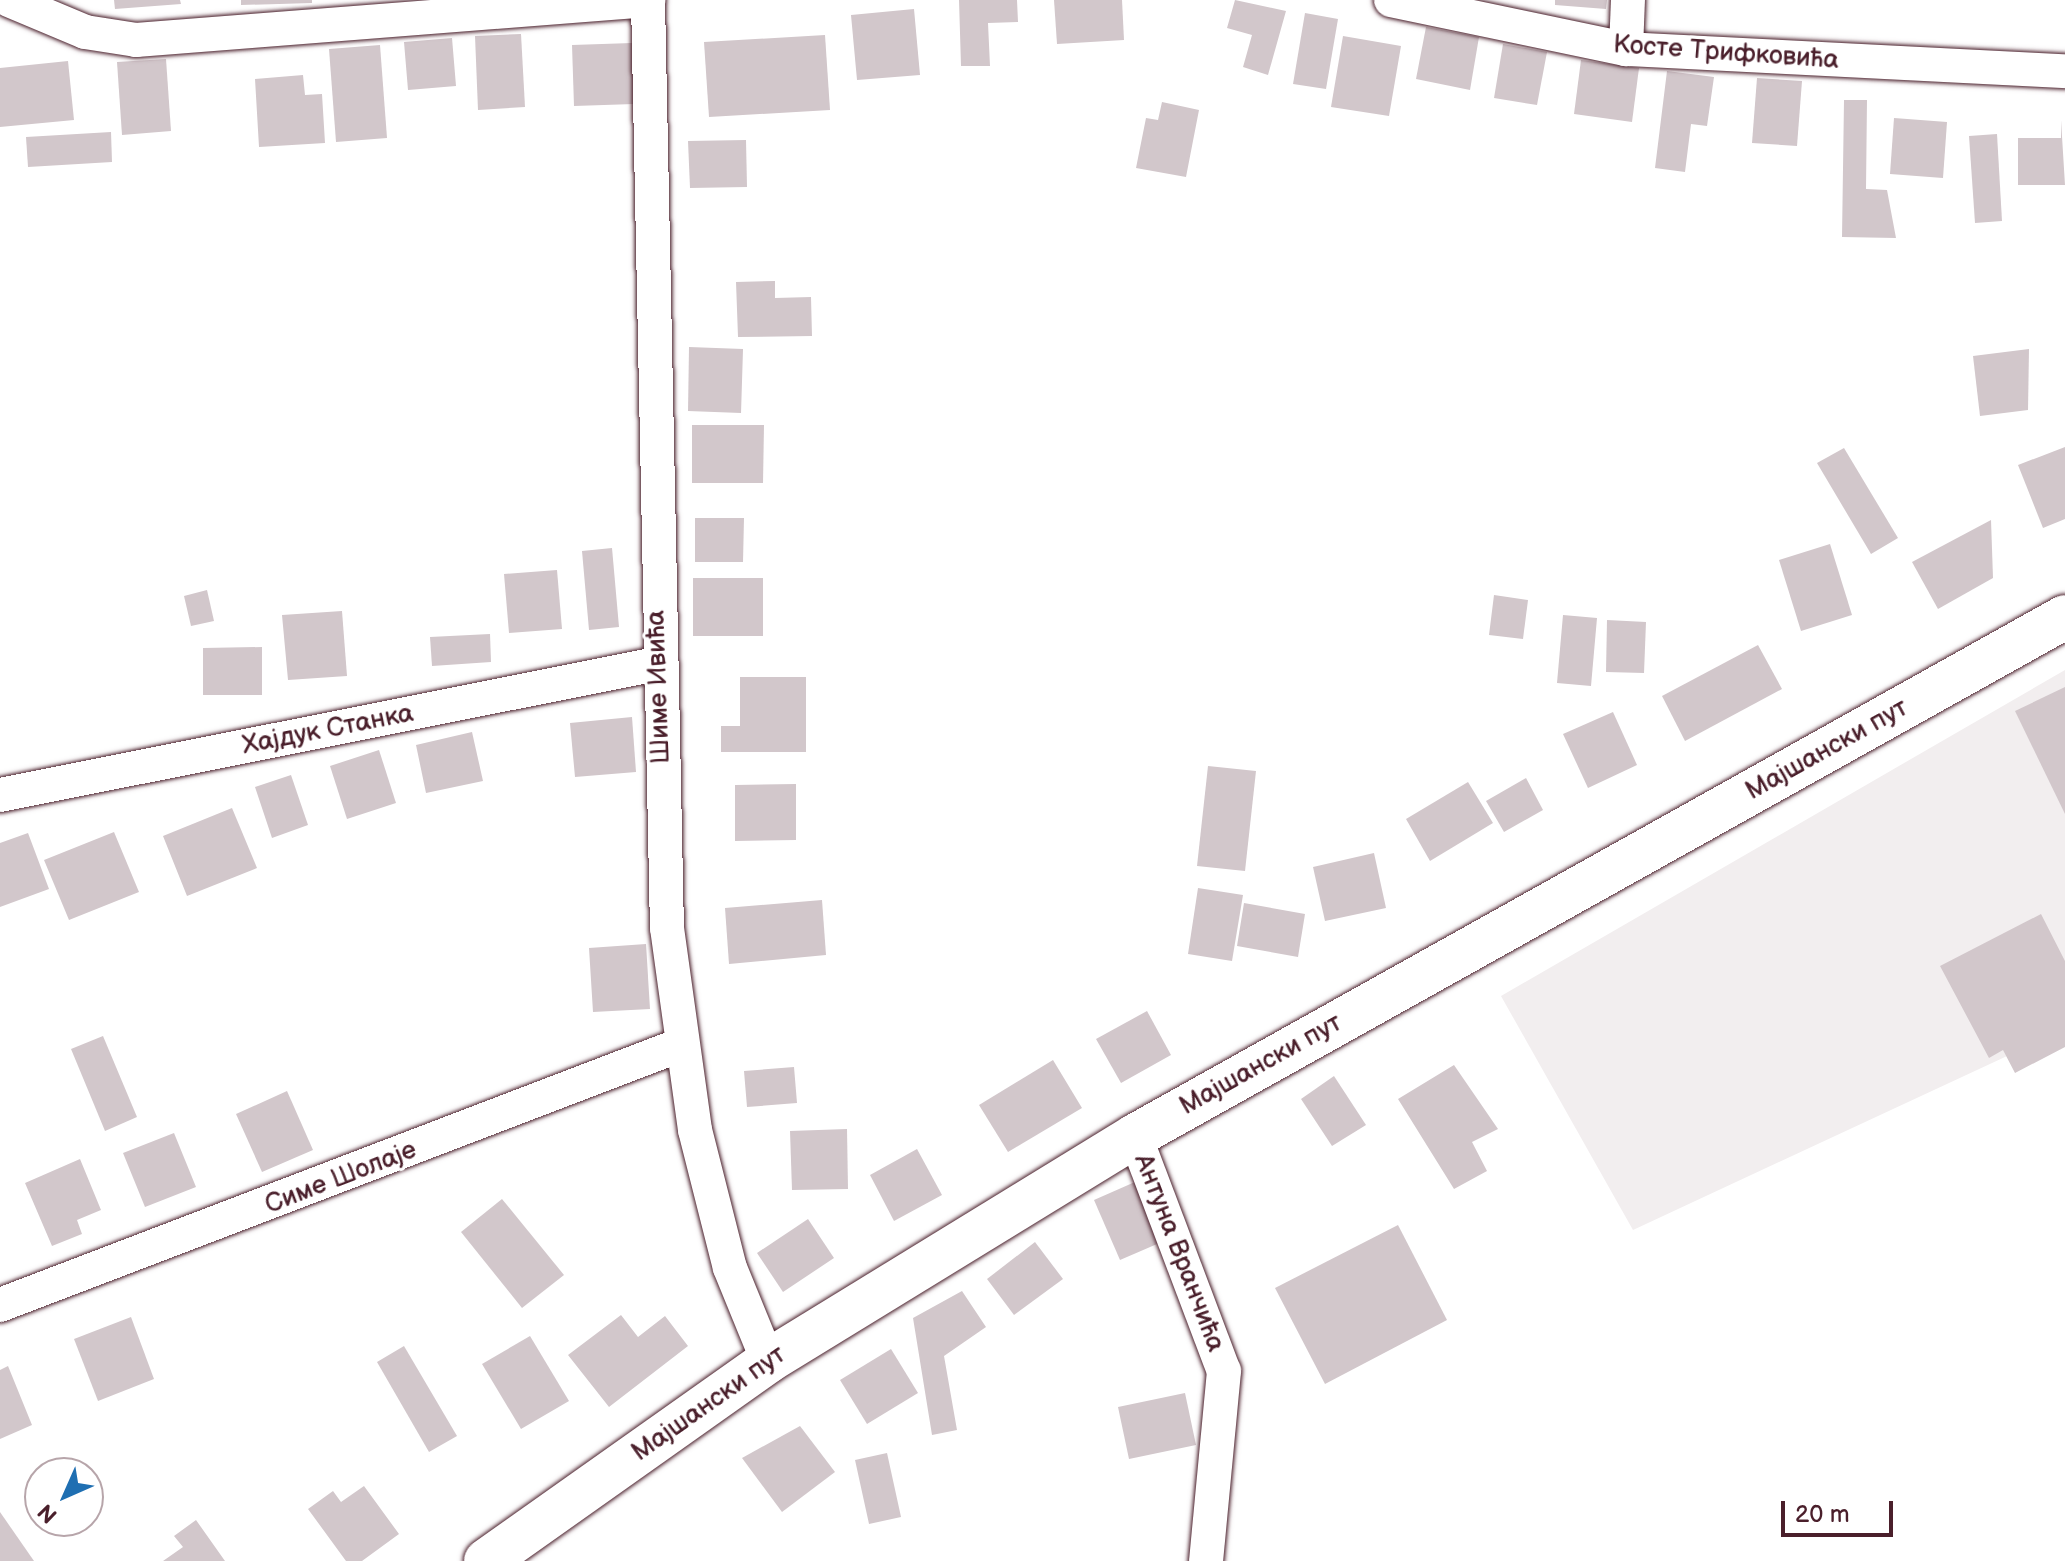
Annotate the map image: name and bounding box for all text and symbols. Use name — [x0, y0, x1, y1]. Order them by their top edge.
street label: Косте Трифковића — [1612, 30, 1840, 76]
street label: Шиме Ивића — [641, 610, 677, 764]
street label: Мајшански пут — [1741, 693, 1913, 807]
street label: Хајдук Станка — [240, 698, 416, 762]
street label: Мајшански пут — [1175, 1008, 1347, 1122]
street label: Симе Шолаје — [261, 1135, 421, 1221]
street label: Антуна Вранчића — [1127, 1150, 1231, 1356]
street label: Мајшански пут — [626, 1339, 792, 1469]
north arrow — [24, 1457, 104, 1537]
scale bar — [1785, 1485, 1897, 1535]
text: N — [33, 1498, 63, 1528]
text: 20 m — [1795, 1500, 1850, 1529]

